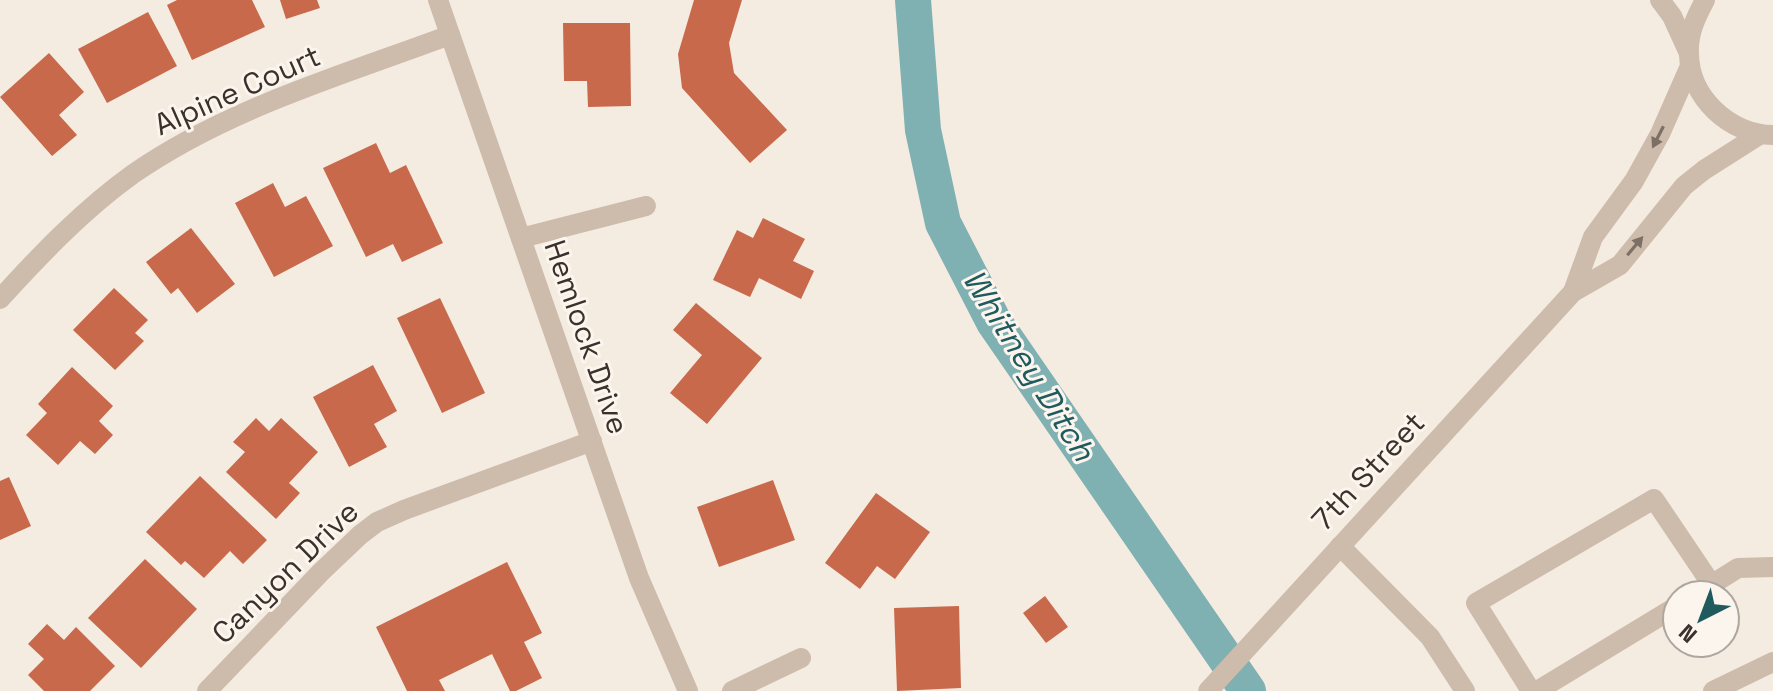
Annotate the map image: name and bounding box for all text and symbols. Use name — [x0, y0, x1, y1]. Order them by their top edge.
street label: Alpine Court — [148, 36, 326, 144]
one-way arrow — [1651, 125, 1664, 148]
street label: Hemlock Drive — [536, 235, 638, 439]
one-way arrow — [1626, 237, 1643, 257]
water label: Whitney Ditch — [954, 262, 1105, 469]
street label: 7th Street — [1303, 403, 1433, 539]
street label: Canyon Drive — [203, 492, 367, 652]
north arrow — [1661, 579, 1741, 659]
text: N — [1673, 619, 1702, 649]

